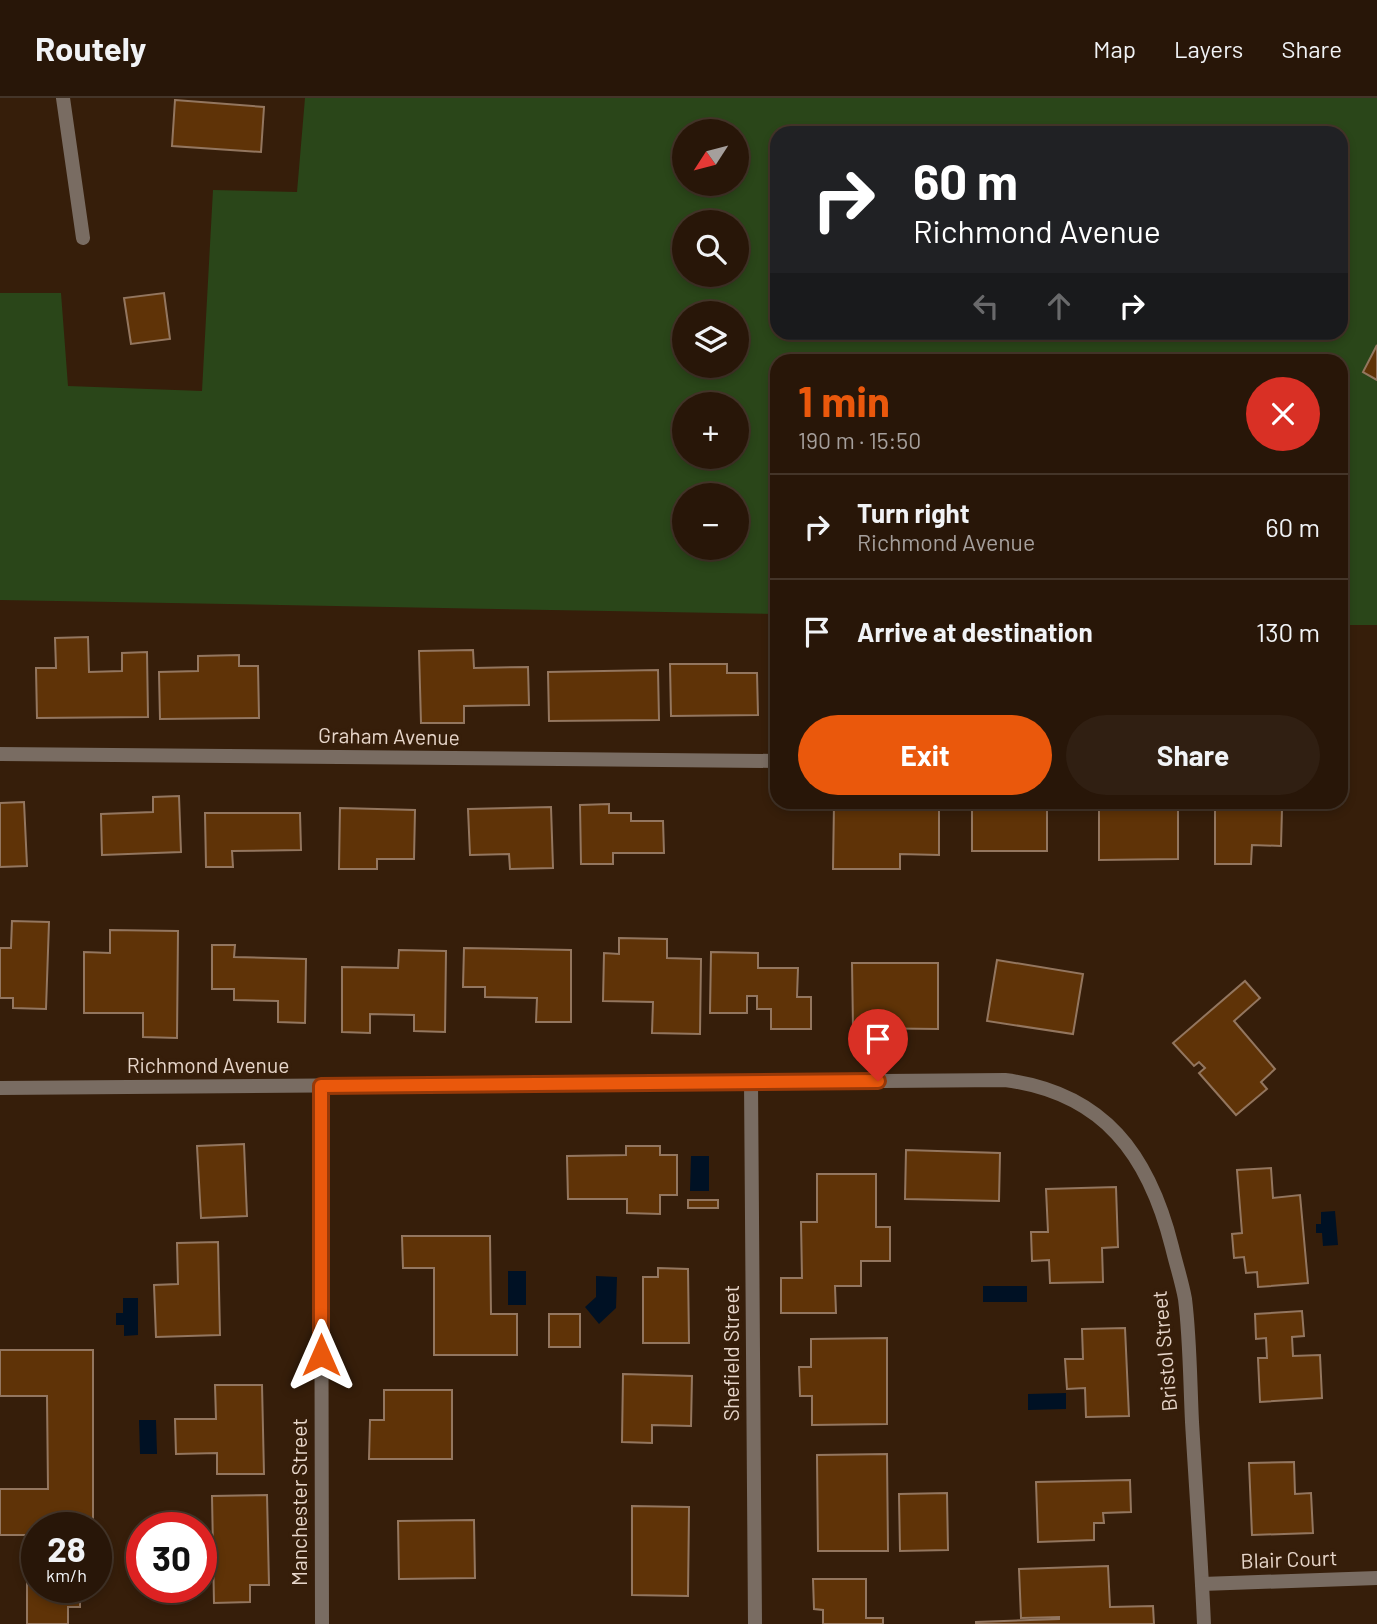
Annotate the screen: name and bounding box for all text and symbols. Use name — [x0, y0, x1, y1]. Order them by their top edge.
text: Routely — [35, 28, 146, 68]
text: Map — [1093, 34, 1136, 63]
text: Layers — [1174, 34, 1243, 63]
text: Share — [1281, 34, 1342, 63]
north arrow — [672, 119, 749, 196]
map controls — [672, 119, 749, 560]
text: 60 m — [913, 151, 1018, 210]
icon: right — [798, 154, 889, 245]
button: search — [672, 210, 749, 287]
text: Richmond Avenue — [913, 211, 1161, 249]
icon: left — [967, 287, 1005, 325]
icon: ahead — [1040, 287, 1078, 325]
icon: right — [1113, 287, 1151, 325]
button: layers — [672, 301, 749, 378]
text: 1 min — [798, 375, 890, 425]
button: close — [1246, 377, 1320, 451]
button: + — [672, 392, 749, 469]
text: 190 m · 15:50 — [798, 426, 921, 454]
button: − — [672, 483, 749, 560]
text: Turn right — [857, 497, 970, 528]
icon: right — [798, 508, 836, 546]
text: 60 m — [1265, 511, 1320, 542]
text: Richmond Avenue — [857, 528, 1035, 556]
icon: arrive — [798, 613, 836, 651]
text: Arrive at destination — [857, 616, 1093, 647]
text: 130 m — [1256, 616, 1320, 647]
button: Exit — [798, 715, 1052, 795]
button: Share — [1066, 715, 1320, 795]
street label: Graham Avenue — [318, 722, 460, 749]
pin — [848, 1009, 908, 1081]
icon: arrive — [859, 1020, 897, 1058]
street label: Richmond Avenue — [127, 1052, 289, 1077]
street label: Shefield Street — [718, 1285, 743, 1421]
street label: Bristol Street — [1146, 1290, 1181, 1413]
position arrow — [284, 1318, 358, 1392]
street label: Manchester Street — [286, 1418, 311, 1586]
speed limit sign: 30 — [126, 1512, 217, 1603]
text: 28 — [47, 1527, 86, 1569]
street label: Blair Court — [1240, 1544, 1338, 1573]
text: km/h — [46, 1564, 87, 1586]

